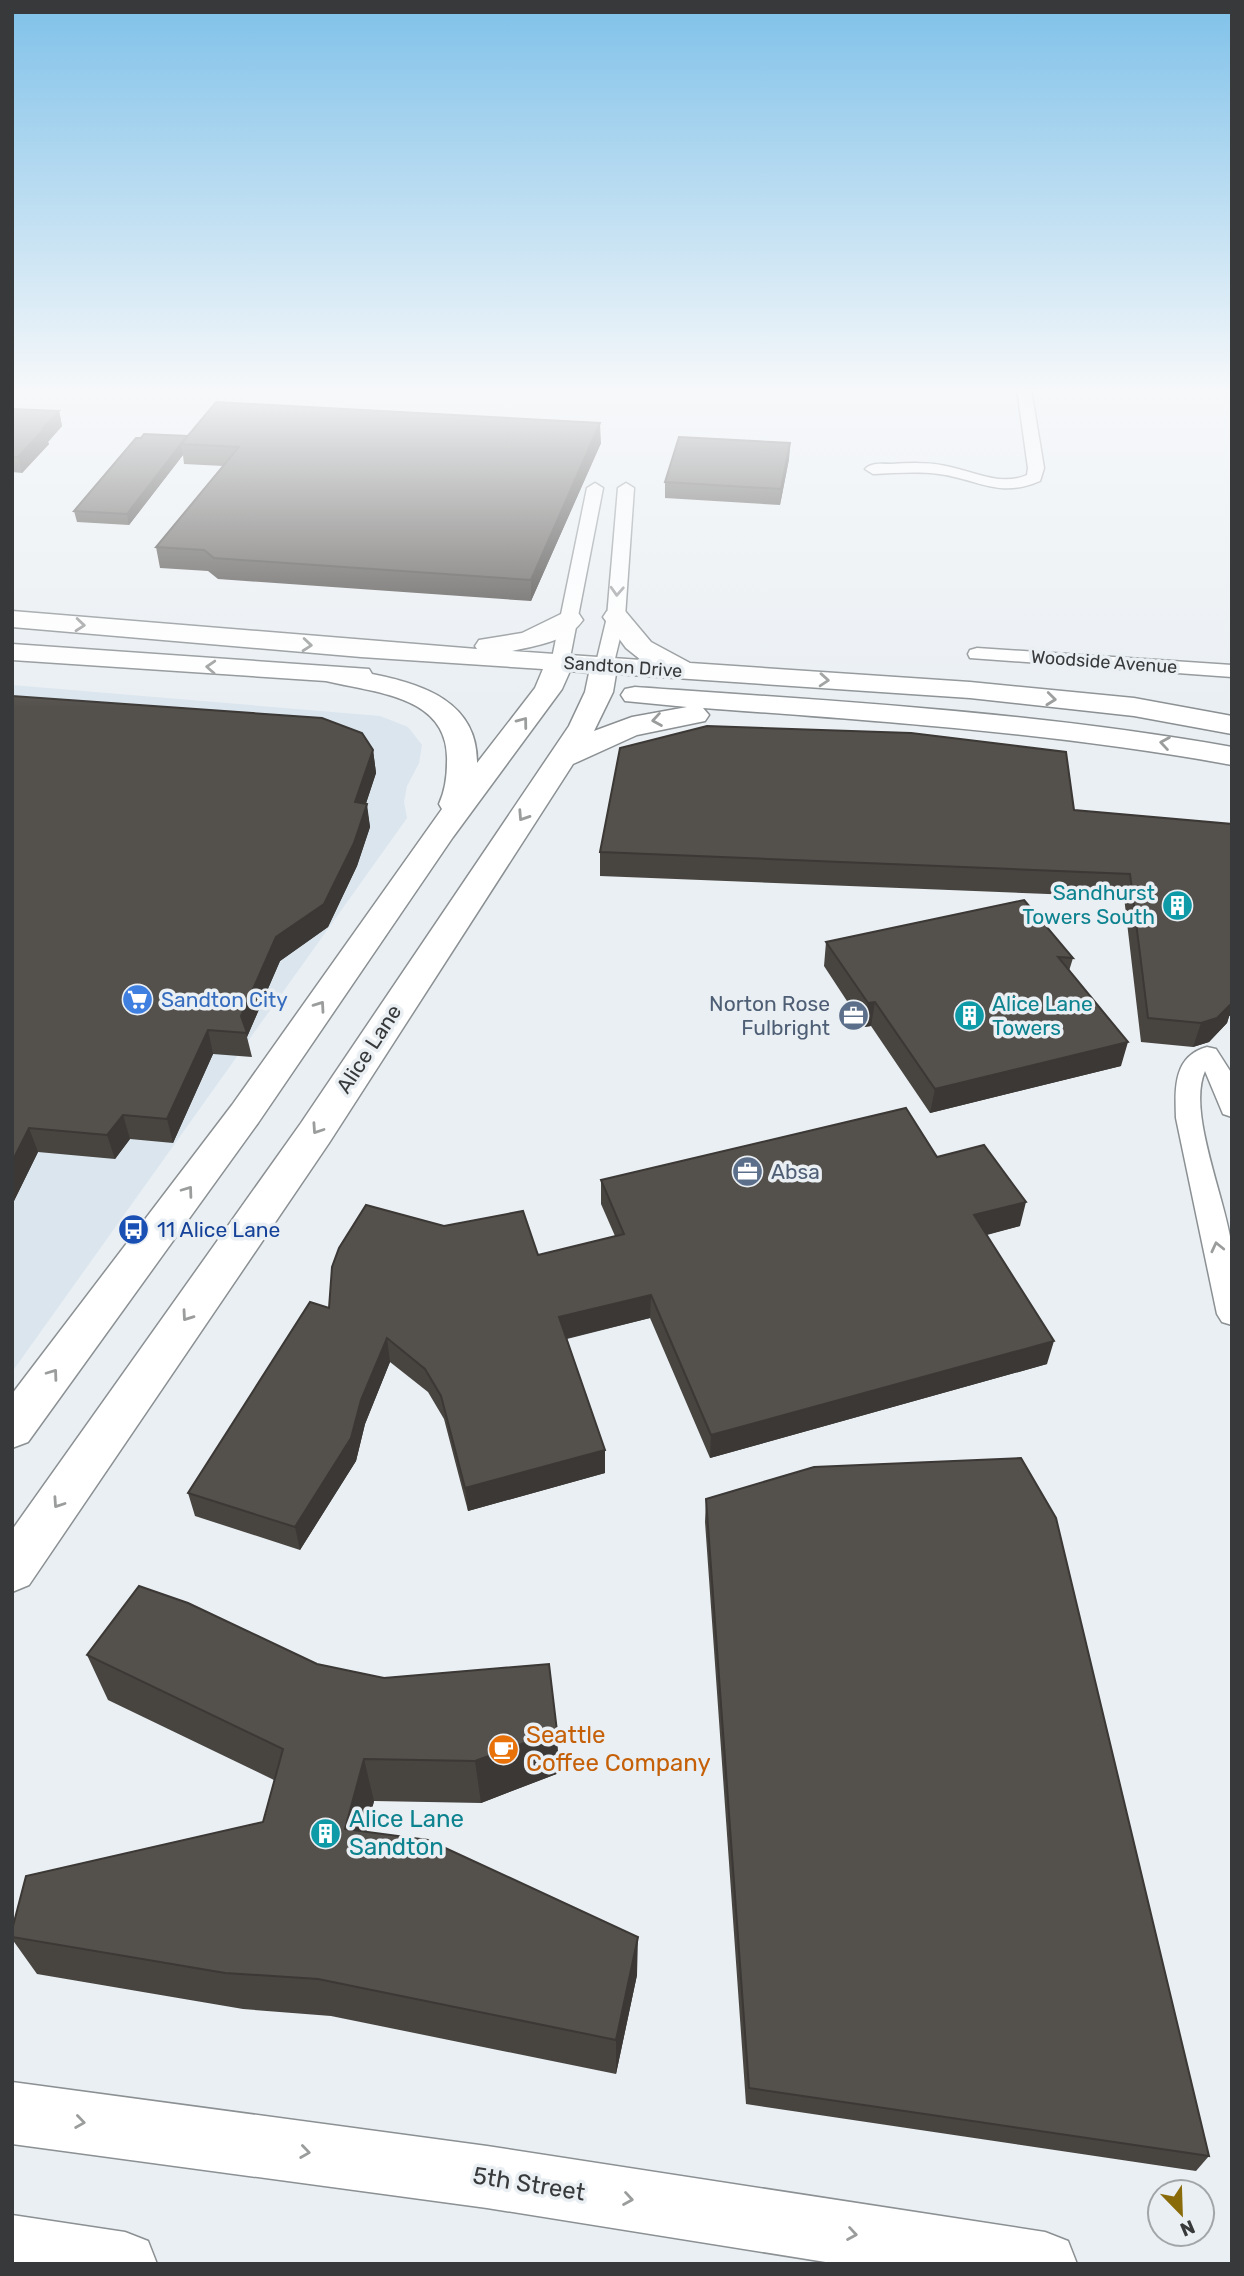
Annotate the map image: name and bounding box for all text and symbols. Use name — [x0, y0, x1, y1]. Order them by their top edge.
one-way arrow — [610, 585, 625, 596]
one-way arrow — [75, 617, 86, 632]
one-way arrow — [302, 637, 313, 652]
street label: Woodside Avenue — [1030, 646, 1178, 678]
street label: Sandton Drive — [563, 652, 683, 682]
one-way arrow — [205, 660, 216, 675]
one-way arrow — [819, 672, 830, 687]
one-way arrow — [1045, 691, 1057, 706]
one-way arrow — [651, 712, 663, 727]
one-way arrow — [515, 717, 528, 729]
one-way arrow — [1159, 736, 1171, 751]
one-way arrow — [519, 808, 531, 821]
place label: Sandhurst Towers South — [1022, 880, 1155, 929]
building icon: Sandhurst Towers South — [1161, 888, 1195, 922]
supermarket icon: Sandton City — [121, 983, 155, 1017]
place label: Sandton City — [161, 987, 288, 1012]
place label: Norton Rose Fulbright — [709, 991, 830, 1040]
place label: Alice Lane Towers — [992, 991, 1093, 1040]
office icon: Norton Rose Fulbright — [836, 999, 870, 1033]
building icon: Alice Lane Towers — [952, 999, 986, 1033]
street label: Alice Lane — [331, 1000, 406, 1098]
one-way arrow — [312, 1001, 324, 1014]
one-way arrow — [313, 1121, 325, 1134]
office icon: Absa — [731, 1155, 765, 1189]
place label: Absa — [771, 1159, 820, 1184]
one-way arrow — [180, 1187, 192, 1199]
bus stop icon: 11 Alice Lane — [117, 1213, 151, 1247]
place label: 11 Alice Lane — [157, 1217, 280, 1242]
one-way arrow — [1211, 1242, 1225, 1254]
one-way arrow — [183, 1308, 195, 1321]
one-way arrow — [44, 1369, 57, 1382]
one-way arrow — [54, 1495, 66, 1508]
place label: Seattle Coffee Company — [526, 1721, 711, 1777]
cafe icon: Seattle Coffee Company — [486, 1732, 520, 1766]
place label: Alice Lane Sandton — [349, 1805, 464, 1861]
building icon: Alice Lane Sandton — [309, 1816, 343, 1850]
one-way arrow — [74, 2114, 86, 2129]
one-way arrow — [299, 2145, 311, 2160]
street label: 5th Street — [471, 2161, 587, 2207]
north arrow — [1146, 2178, 1216, 2248]
one-way arrow — [622, 2191, 633, 2206]
text: N — [1177, 2215, 1198, 2241]
one-way arrow — [846, 2226, 858, 2241]

